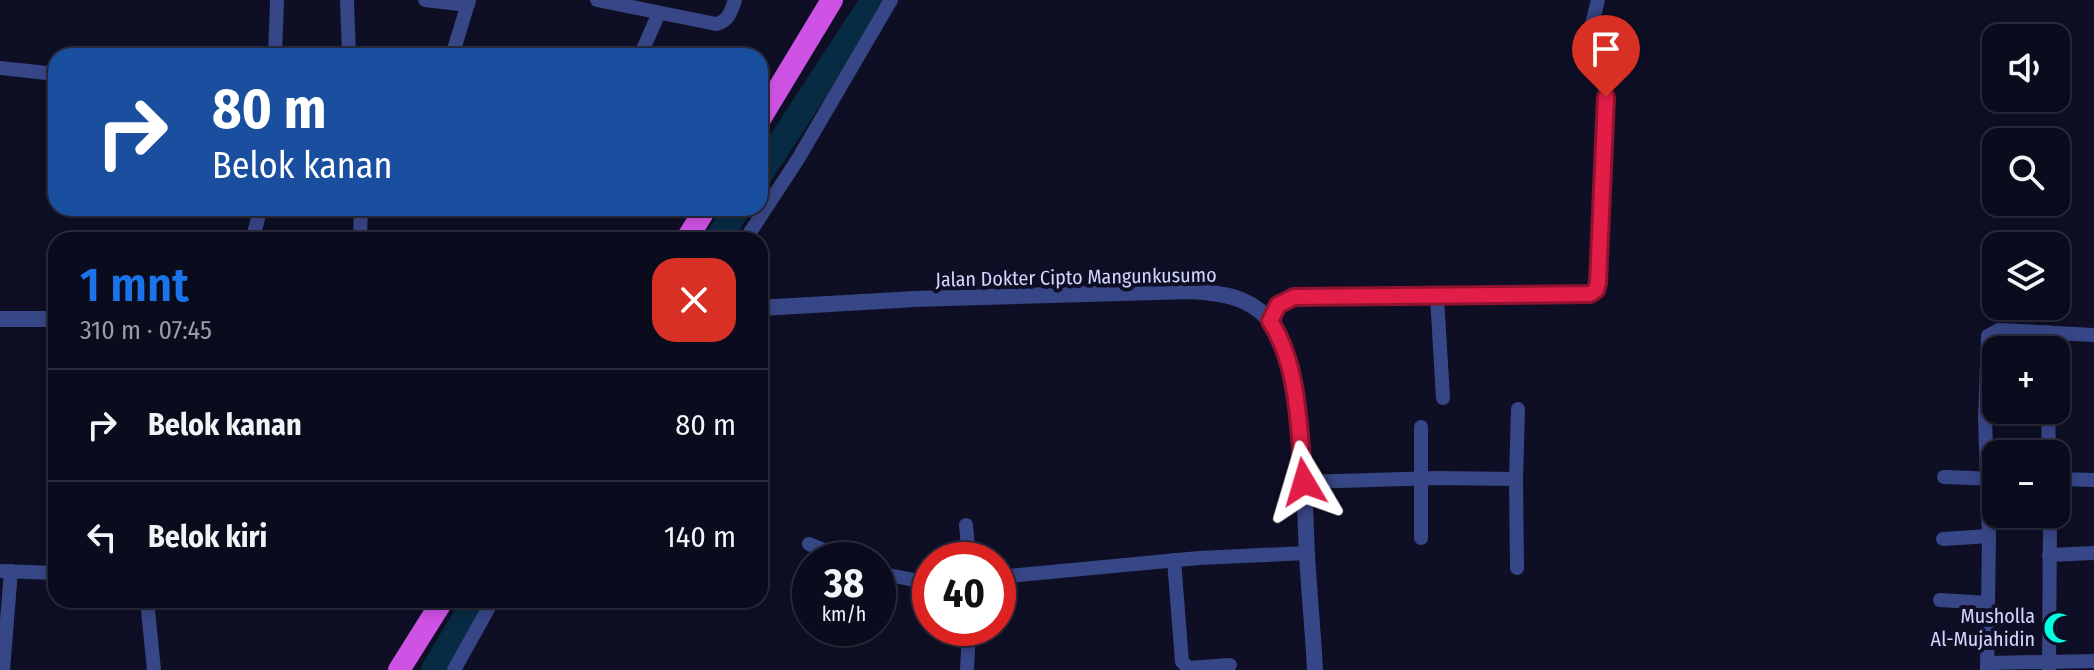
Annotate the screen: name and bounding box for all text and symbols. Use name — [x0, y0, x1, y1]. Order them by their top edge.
pin — [1572, 15, 1640, 97]
map controls — [1982, 24, 2070, 528]
button: sound — [1982, 24, 2070, 112]
icon: arrive — [1584, 27, 1628, 71]
text: 80 m — [212, 76, 327, 143]
icon: right — [80, 80, 184, 184]
button: search — [1982, 128, 2070, 216]
text: Belok kanan — [212, 144, 392, 188]
button: layers — [1982, 232, 2070, 320]
text: 1 mnt — [80, 256, 189, 314]
button: close — [652, 258, 736, 342]
street label: Jalan Dokter Cipto Mangunkusumo — [935, 263, 1217, 291]
text: 310 m · 07:45 — [80, 315, 212, 346]
button: + — [1982, 336, 2070, 424]
icon: right — [80, 403, 124, 447]
text: Belok kanan — [148, 407, 302, 443]
text: 80 m — [675, 407, 736, 443]
position arrow — [1262, 440, 1346, 524]
button: − — [1982, 440, 2070, 528]
icon: left — [80, 515, 124, 559]
text: Belok kiri — [148, 519, 267, 555]
text: 140 m — [664, 519, 736, 555]
speed limit sign: 40 — [912, 542, 1016, 646]
text: 38 — [824, 560, 864, 608]
text: km/h — [822, 602, 866, 626]
place label: Musholla Al-Mujahidin — [1931, 604, 2035, 651]
mosque icon: Musholla Al-Mujahidin — [2042, 611, 2076, 645]

